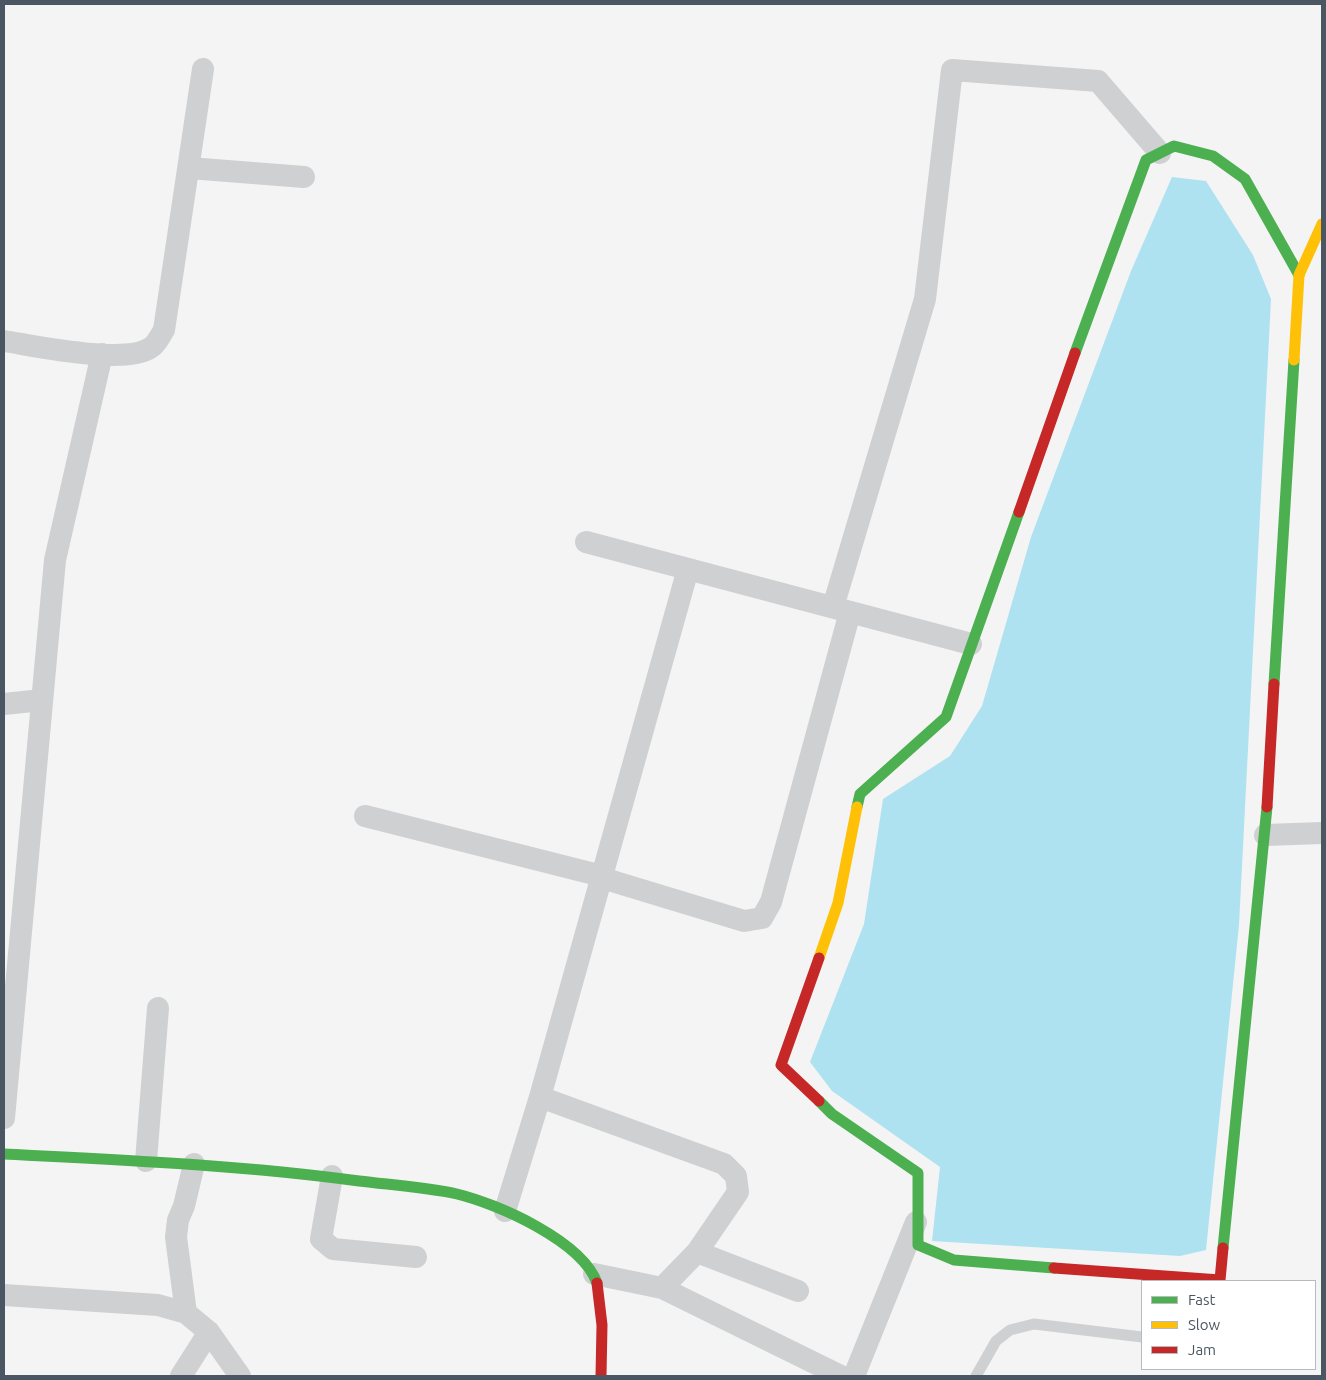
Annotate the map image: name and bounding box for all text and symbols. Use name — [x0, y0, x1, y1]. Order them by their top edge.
legend — [1141, 1280, 1316, 1370]
text: Fast — [1188, 1291, 1215, 1308]
text: Slow — [1188, 1316, 1220, 1333]
text: Jam — [1188, 1341, 1216, 1358]

